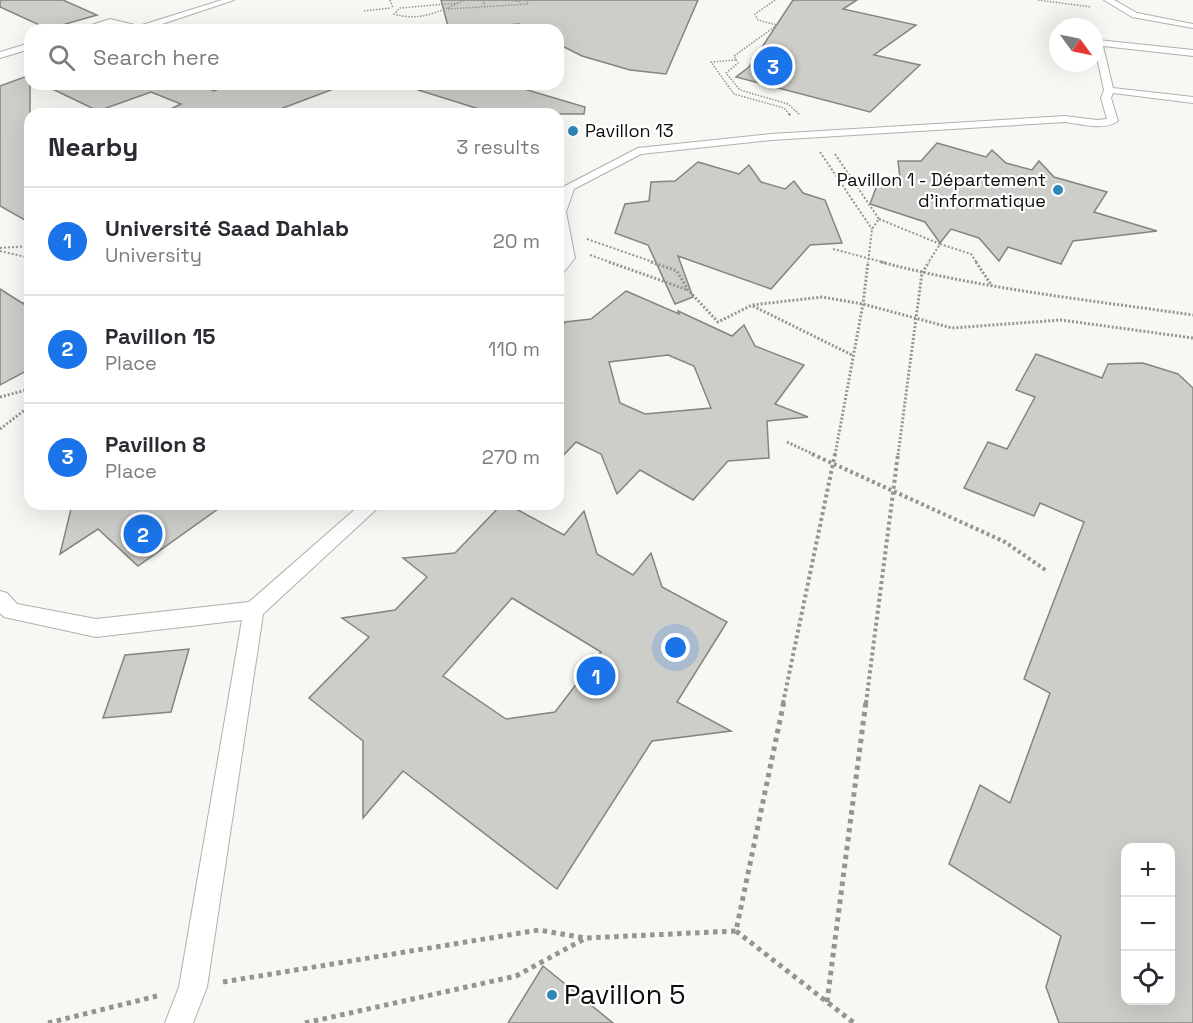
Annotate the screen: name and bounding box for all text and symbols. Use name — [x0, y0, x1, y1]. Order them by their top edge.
north arrow — [1049, 18, 1103, 72]
search box — [24, 24, 564, 90]
icon: search — [45, 41, 78, 74]
text: Search here — [93, 43, 220, 71]
pin: 3 — [754, 44, 792, 88]
place label: Pavillon 13 — [585, 119, 674, 142]
marker: Pavillon 13 — [566, 124, 580, 138]
text: Nearby — [48, 130, 138, 164]
text: 3 results — [456, 134, 540, 160]
place label: Pavillon 1 - Département d'informatique — [837, 168, 1046, 212]
marker: Pavillon 1 - Département d'informatique — [1051, 183, 1065, 197]
text: Université Saad Dahlab — [105, 214, 349, 242]
text: 1 — [63, 228, 72, 254]
text: 20 m — [493, 228, 540, 254]
text: University — [105, 242, 202, 268]
text: Pavillon 15 — [105, 322, 216, 350]
text: 2 — [62, 336, 73, 362]
text: 110 m — [488, 336, 540, 362]
text: Place — [105, 350, 157, 376]
text: Pavillon 8 — [105, 430, 206, 458]
text: 3 — [61, 444, 74, 470]
text: 270 m — [482, 444, 540, 470]
text: Place — [105, 458, 157, 484]
pin: 2 — [124, 512, 162, 556]
your location — [661, 633, 690, 662]
pin: 1 — [576, 654, 616, 698]
map controls — [1121, 843, 1175, 1005]
button: + — [1121, 843, 1175, 897]
button: − — [1121, 897, 1175, 951]
button: locate — [1121, 951, 1175, 1005]
place label: Pavillon 5 — [564, 977, 685, 1012]
marker: Pavillon 5 — [545, 988, 559, 1002]

